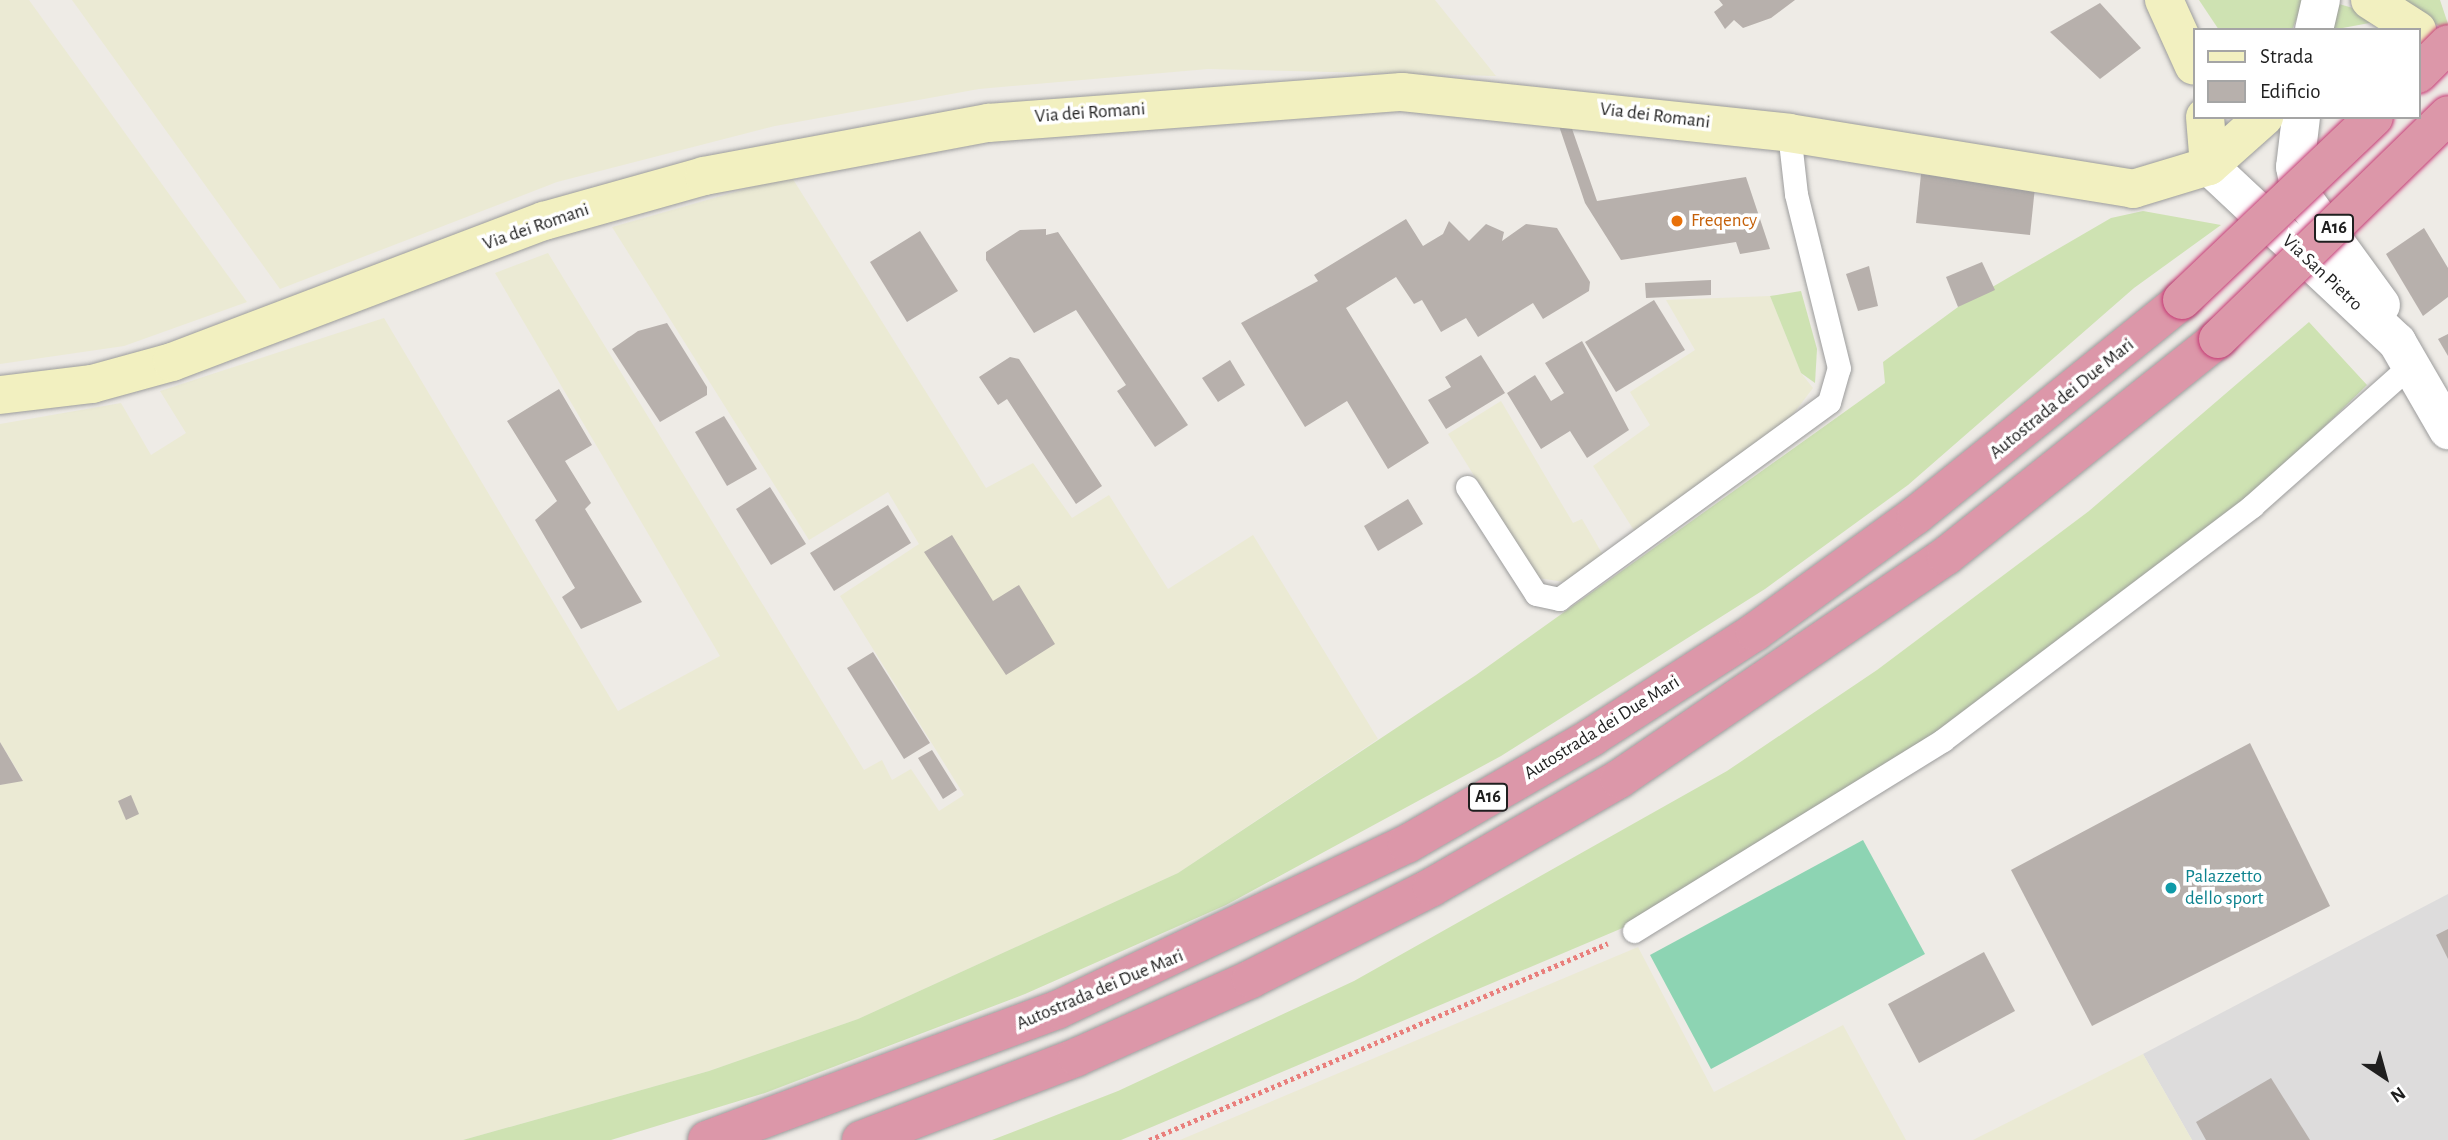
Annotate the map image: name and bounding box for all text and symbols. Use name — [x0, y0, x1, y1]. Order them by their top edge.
legend — [2192, 28, 2420, 119]
text: Strada — [2260, 46, 2313, 67]
text: Edificio — [2260, 81, 2321, 102]
street label: Via dei Romani — [1034, 98, 1146, 128]
street label: Via dei Romani — [1599, 98, 1711, 134]
street label: Via dei Romani — [480, 198, 592, 256]
place label: Freqency — [1691, 210, 1757, 232]
marker: Freqency — [1669, 213, 1685, 229]
road number: A16 — [2313, 213, 2355, 242]
street label: Via San Pietro — [2277, 230, 2367, 316]
street label: Autostrada dei Due Mari — [1985, 334, 2139, 464]
street label: Autostrada dei Due Mari — [1520, 671, 1684, 785]
road number: A16 — [1467, 782, 1509, 812]
place label: Palazzetto dello sport — [2185, 866, 2263, 910]
marker: Palazzetto dello sport — [2163, 880, 2179, 896]
street label: Autostrada dei Due Mari — [1013, 944, 1187, 1036]
north arrow — [2350, 1042, 2420, 1112]
text: N — [2387, 1083, 2409, 1106]

